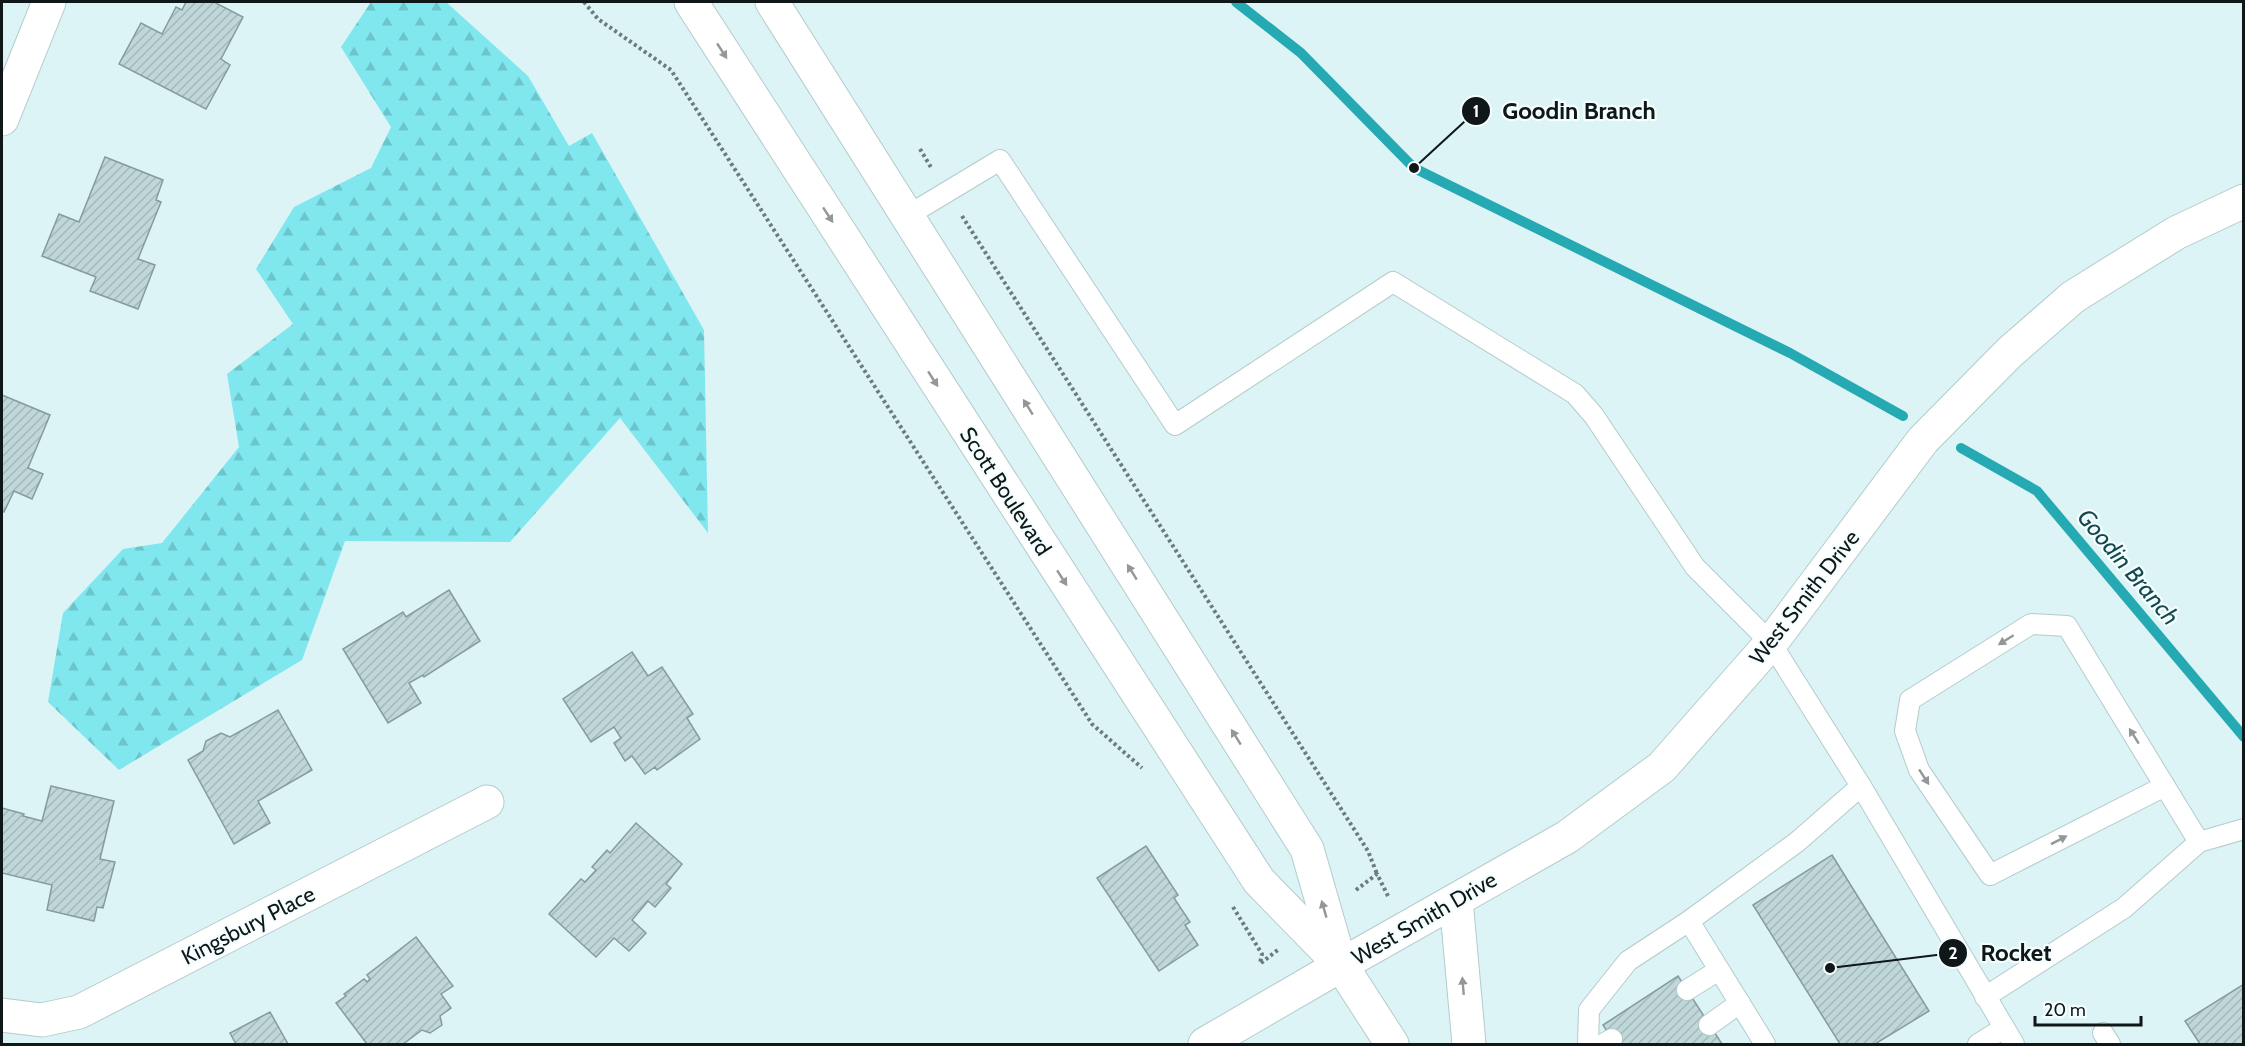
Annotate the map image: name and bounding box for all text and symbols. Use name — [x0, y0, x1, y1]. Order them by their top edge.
one-way arrow — [717, 43, 728, 59]
callout: Goodin Branch — [1461, 90, 1668, 132]
text: Goodin Branch — [1502, 96, 1656, 125]
text: 1 — [1473, 100, 1479, 122]
one-way arrow — [822, 207, 833, 223]
one-way arrow — [927, 371, 938, 387]
one-way arrow — [1022, 399, 1033, 415]
street label: Scott Boulevard — [954, 422, 1057, 561]
water label: Goodin Branch — [2071, 503, 2185, 631]
street label: West Smith Drive — [1744, 525, 1865, 670]
one-way arrow — [1127, 564, 1138, 580]
one-way arrow — [1056, 570, 1067, 586]
one-way arrow — [1998, 634, 2014, 645]
one-way arrow — [2129, 728, 2140, 744]
one-way arrow — [1231, 729, 1242, 745]
one-way arrow — [1919, 769, 1930, 785]
one-way arrow — [2050, 835, 2067, 845]
street label: West Smith Drive — [1347, 866, 1502, 971]
street label: Kingsbury Place — [177, 880, 319, 971]
one-way arrow — [1319, 900, 1329, 918]
callout: Rocket — [1938, 932, 2063, 974]
text: Rocket — [1981, 938, 2051, 967]
text: 2 — [1948, 942, 1958, 964]
one-way arrow — [1458, 977, 1468, 996]
scale bar — [2035, 989, 2142, 1027]
text: 20 m — [2044, 999, 2086, 1021]

